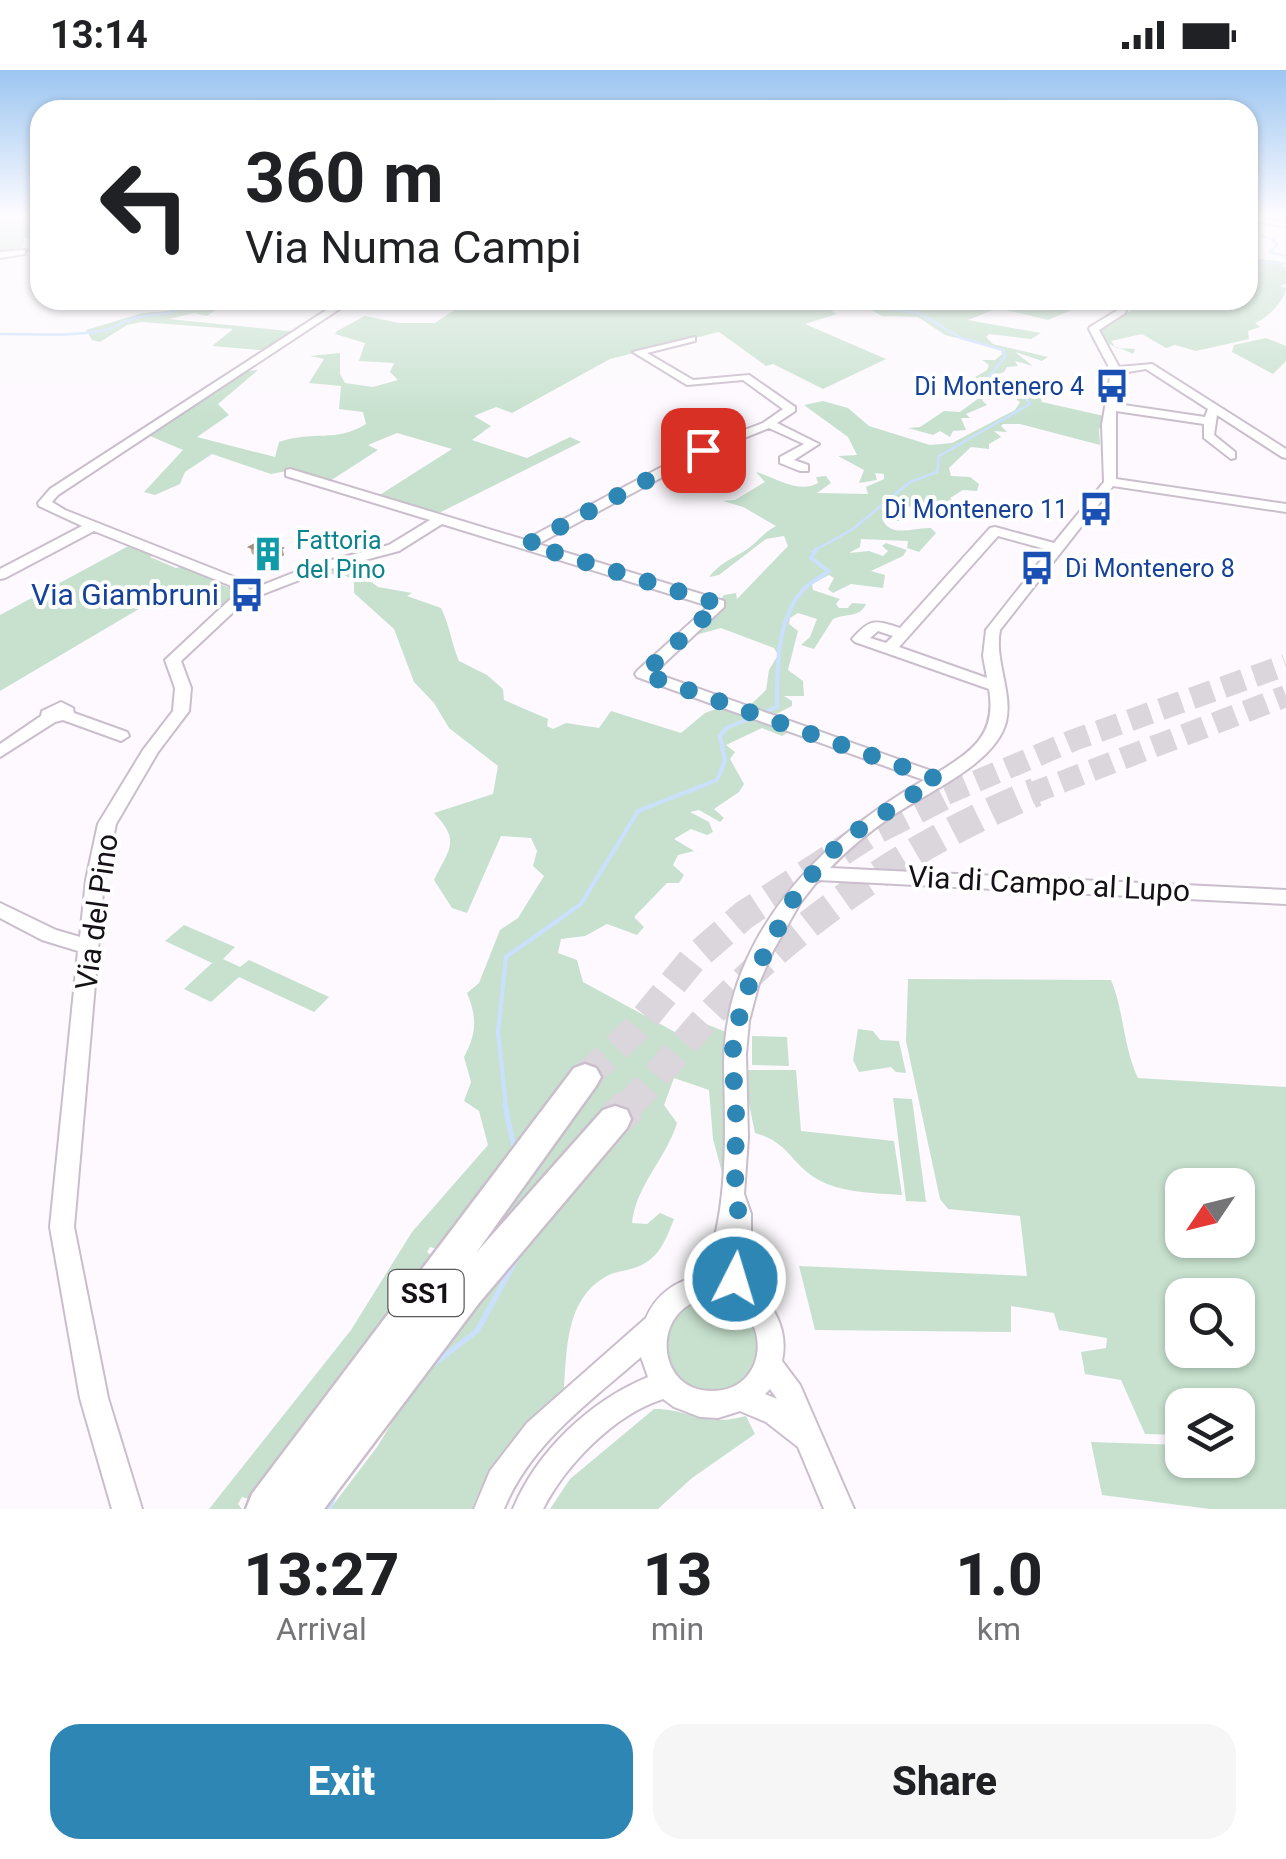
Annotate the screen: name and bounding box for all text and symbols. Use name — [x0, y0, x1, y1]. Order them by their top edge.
text: 13:14 — [50, 13, 148, 57]
text: 360 m — [245, 137, 444, 219]
icon: left — [80, 140, 210, 270]
text: Via Numa Campi — [245, 221, 582, 274]
bus stop icon: Di Montenero 4 — [1093, 367, 1131, 405]
place label: Di Montenero 4 — [914, 372, 1084, 401]
pin — [661, 408, 746, 493]
icon: arrive — [676, 423, 731, 478]
bus stop icon: Di Montenero 11 — [1077, 490, 1115, 528]
place label: Di Montenero 11 — [884, 495, 1068, 524]
place label: Fattoria del Pino — [296, 526, 386, 584]
building icon: Fattoria del Pino — [249, 535, 287, 573]
bus stop icon: Di Montenero 8 — [1018, 549, 1056, 587]
place label: Di Montenero 8 — [1065, 554, 1235, 583]
bus stop icon: Via Giambruni — [228, 576, 266, 614]
place label: Via Giambruni — [31, 577, 219, 612]
street label: Via del Pino — [68, 831, 125, 992]
street label: Via di Campo al Lupo — [907, 859, 1191, 908]
north arrow — [1165, 1168, 1255, 1258]
map controls — [1165, 1168, 1255, 1478]
position arrow — [683, 1227, 787, 1331]
road number: SS1 — [388, 1270, 464, 1316]
button: search — [1165, 1278, 1255, 1368]
button: layers — [1165, 1388, 1255, 1478]
text: 13:27 — [243, 1539, 399, 1610]
text: 13 — [643, 1539, 712, 1610]
text: 1.0 — [956, 1539, 1043, 1610]
text: Arrival — [276, 1610, 367, 1648]
text: min — [651, 1610, 704, 1648]
text: km — [977, 1610, 1021, 1648]
button: Exit — [50, 1724, 633, 1839]
button: Share — [653, 1724, 1236, 1839]

